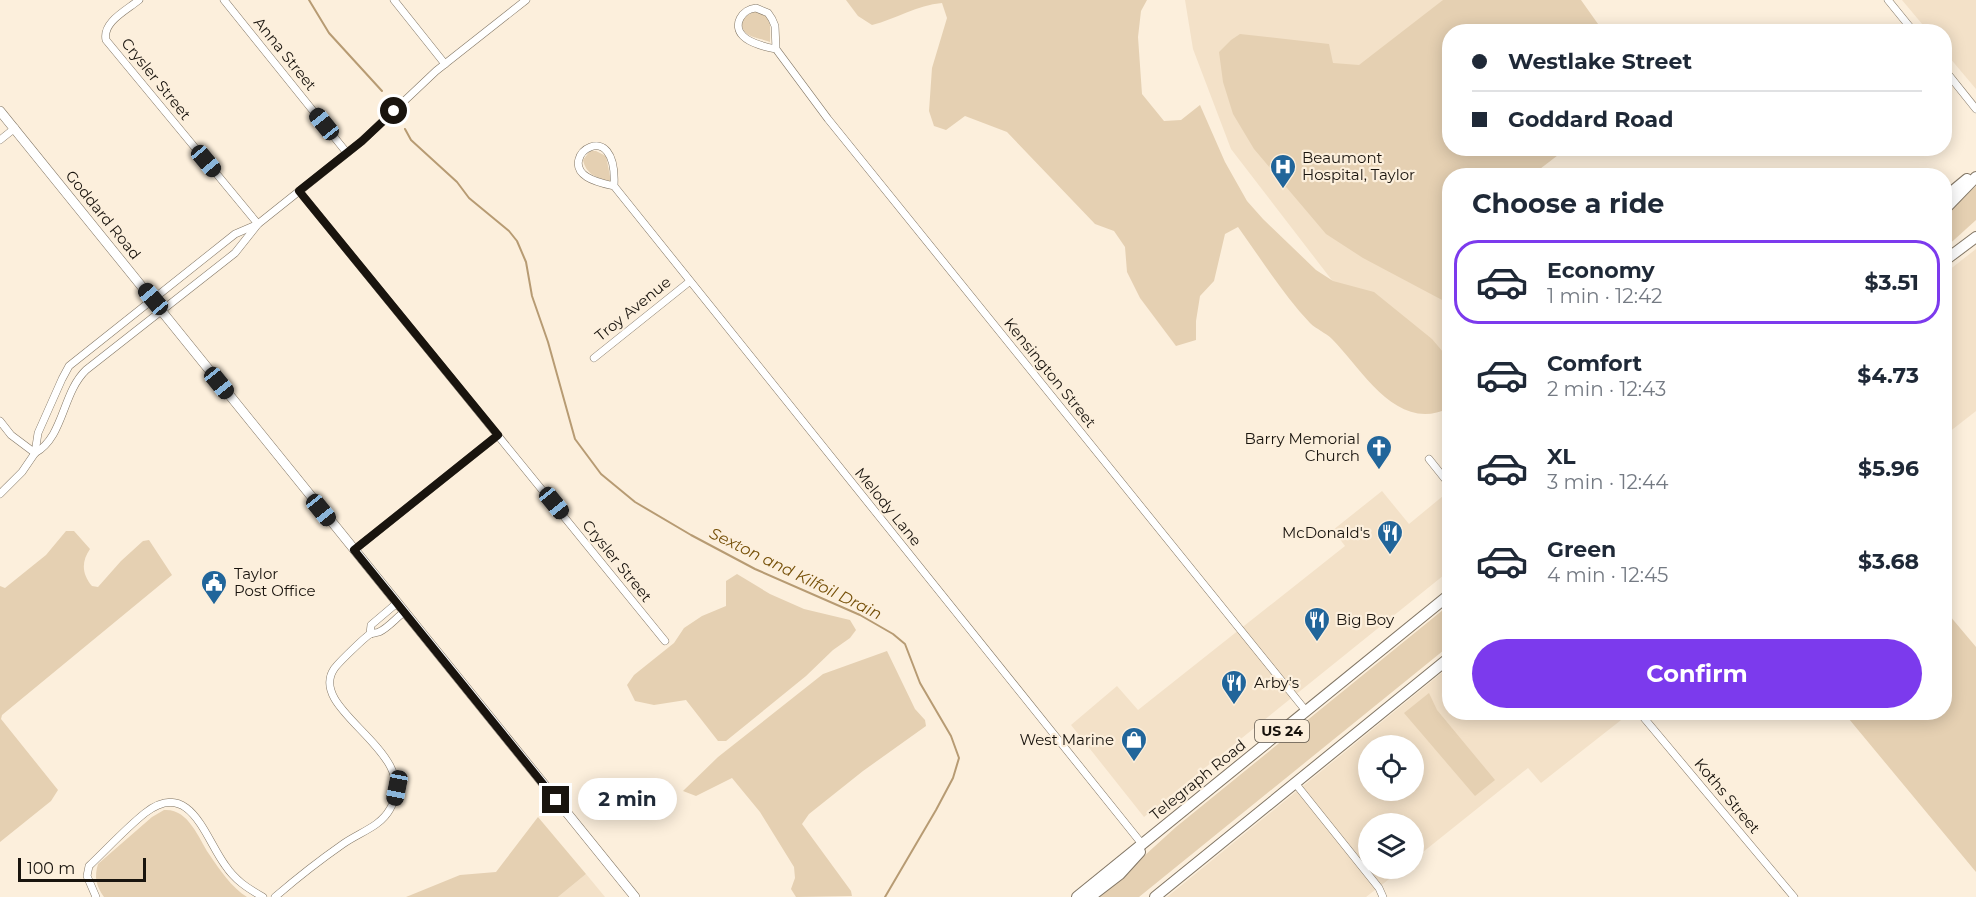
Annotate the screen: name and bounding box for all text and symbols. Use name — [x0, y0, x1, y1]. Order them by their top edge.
street label: Anna Street — [250, 13, 321, 94]
street label: Crysler Street — [117, 34, 195, 124]
text: Westlake Street — [1508, 48, 1692, 75]
route start — [380, 97, 407, 124]
car — [306, 104, 342, 144]
text: Goddard Road — [1508, 106, 1673, 133]
car — [188, 141, 224, 181]
place label: Beaumont Hospital, Taylor — [1302, 148, 1415, 184]
hospital icon: Beaumont Hospital, Taylor — [1268, 152, 1298, 190]
street label: Goddard Road — [62, 166, 145, 263]
text: Choose a ride — [1472, 187, 1664, 220]
icon: car — [1475, 255, 1529, 309]
text: Economy — [1547, 257, 1655, 284]
text: $3.51 — [1865, 269, 1919, 296]
street label: Troy Avenue — [591, 272, 674, 345]
car — [135, 279, 171, 319]
text: 1 min · 12:42 — [1547, 284, 1662, 308]
street label: Kensington Street — [1000, 314, 1101, 431]
icon: car — [1475, 348, 1529, 402]
text: Comfort — [1547, 350, 1642, 377]
text: $4.73 — [1857, 362, 1919, 389]
car — [201, 363, 237, 403]
text: 2 min · 12:43 — [1547, 377, 1666, 401]
place label: Barry Memorial Church — [1244, 429, 1360, 465]
church icon: Barry Memorial Church — [1364, 433, 1394, 471]
icon: car — [1475, 441, 1529, 495]
text: XL — [1547, 443, 1576, 470]
text: $5.96 — [1858, 455, 1919, 482]
street label: Melody Lane — [851, 463, 926, 550]
text: 3 min · 12:44 — [1547, 470, 1668, 494]
car — [536, 483, 572, 523]
car — [303, 490, 339, 530]
street label: Crysler Street — [578, 516, 656, 606]
restaurant icon: McDonald's — [1375, 518, 1405, 556]
water label: Sexton and Kilfoil Drain — [707, 523, 885, 623]
place label: McDonald's — [1282, 523, 1370, 542]
icon: car — [1475, 534, 1529, 588]
text: Green — [1547, 536, 1616, 563]
text: $3.68 — [1858, 548, 1919, 575]
text: 4 min · 12:45 — [1547, 563, 1668, 587]
place label: Taylor Post Office — [234, 564, 316, 600]
public building icon: Taylor Post Office — [199, 568, 229, 606]
restaurant icon: Big Boy — [1302, 605, 1332, 643]
place label: Big Boy — [1336, 610, 1395, 629]
button: Confirm — [1472, 639, 1922, 708]
restaurant icon: Arby's — [1219, 668, 1249, 706]
place label: Arby's — [1254, 673, 1299, 692]
road number: US 24 — [1255, 720, 1309, 742]
shop icon: West Marine — [1119, 725, 1149, 763]
place label: West Marine — [1019, 730, 1114, 749]
street label: Telegraph Road — [1146, 735, 1249, 824]
map controls — [1358, 735, 1424, 879]
button: locate — [1358, 735, 1424, 801]
street label: Koths Street — [1690, 754, 1764, 837]
car — [385, 769, 409, 807]
callout: 2 min — [577, 779, 676, 821]
route end — [542, 786, 569, 813]
text: 2 min — [598, 787, 657, 811]
button: layers — [1358, 813, 1424, 879]
scale bar — [18, 855, 146, 882]
text: 100 m — [27, 859, 75, 878]

